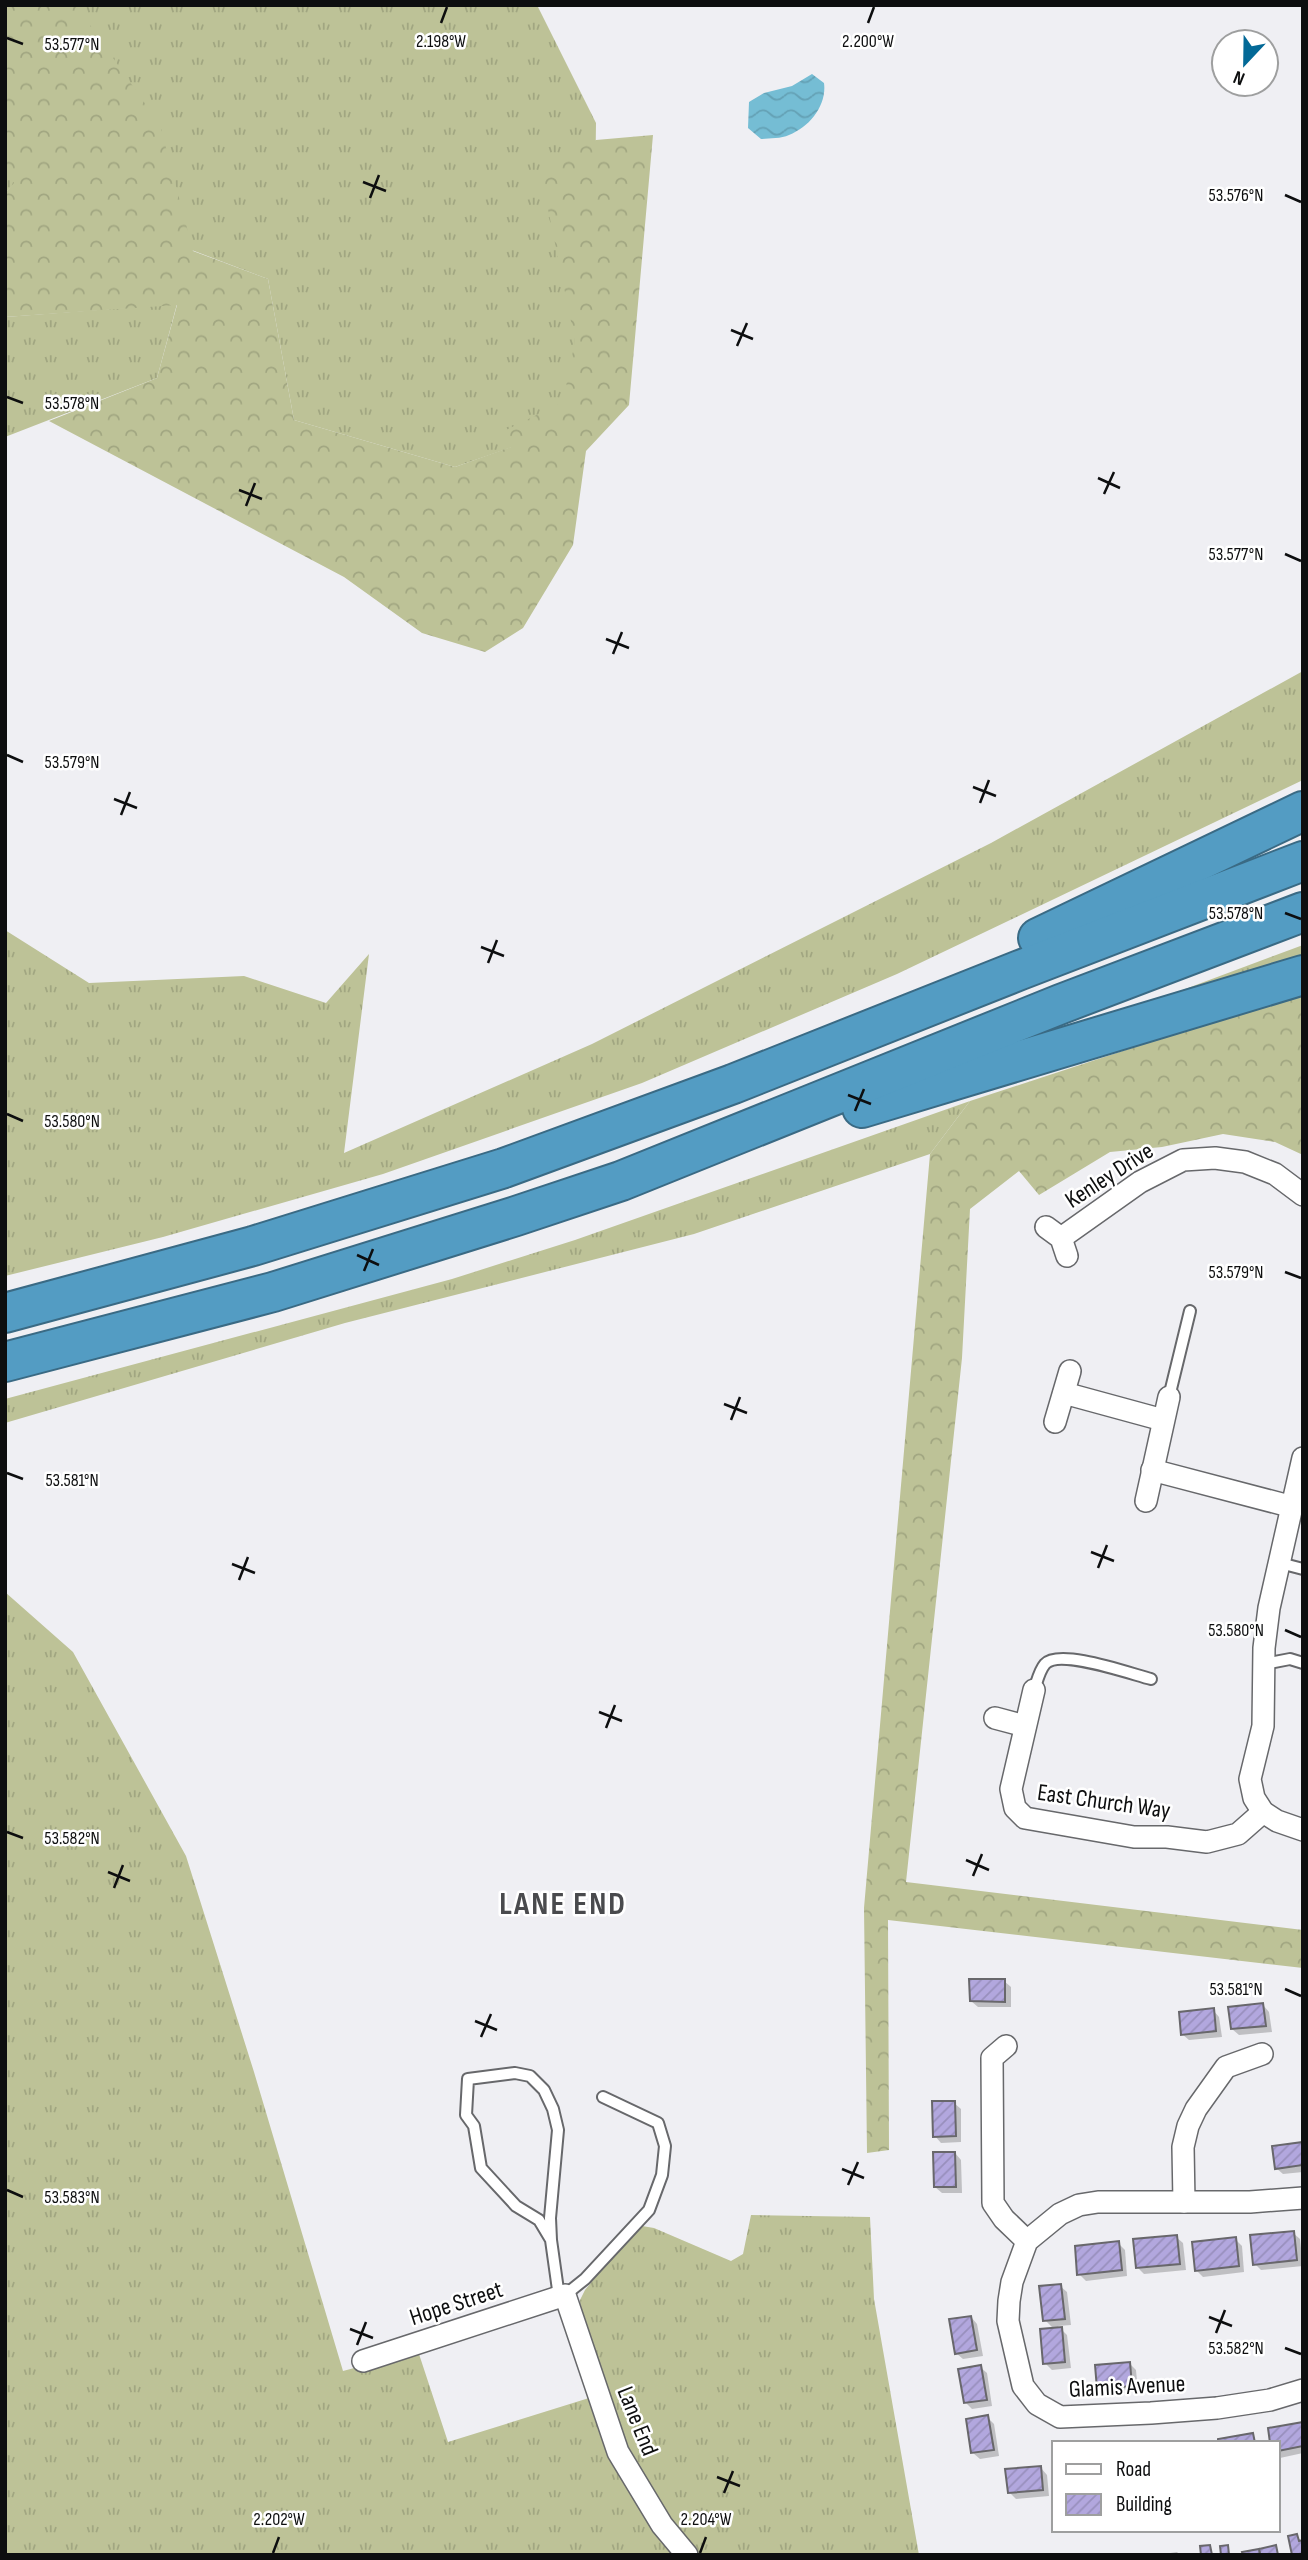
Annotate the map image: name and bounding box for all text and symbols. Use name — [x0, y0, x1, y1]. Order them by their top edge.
north arrow — [1210, 28, 1280, 98]
text: 2.198°W — [416, 31, 466, 52]
text: 2.200°W — [842, 31, 894, 52]
text: 53.577°N — [45, 34, 99, 55]
text: N — [1230, 65, 1248, 90]
text: 53.576°N — [1209, 185, 1263, 206]
text: 53.578°N — [45, 393, 99, 414]
text: 53.577°N — [1209, 544, 1263, 565]
text: 53.579°N — [45, 752, 99, 773]
text: 53.578°N — [1209, 903, 1263, 924]
text: 53.580°N — [44, 1111, 100, 1132]
street label: Kenley Drive — [1060, 1136, 1159, 1215]
text: 53.579°N — [1209, 1262, 1263, 1283]
text: 53.581°N — [45, 1470, 99, 1491]
text: 53.580°N — [1208, 1620, 1264, 1641]
street label: East Church Way — [1036, 1778, 1172, 1825]
text: 53.582°N — [44, 1828, 100, 1849]
district label: LANE END — [499, 1885, 627, 1924]
text: 53.581°N — [1209, 1979, 1263, 2000]
text: 53.583°N — [44, 2187, 100, 2208]
street label: Hope Street — [406, 2275, 506, 2332]
text: 53.582°N — [1208, 2338, 1264, 2359]
street label: Glamis Avenue — [1068, 2369, 1186, 2404]
street label: Lane End — [611, 2382, 664, 2460]
legend — [1052, 2441, 1280, 2532]
text: Road — [1116, 2457, 1151, 2482]
text: Building — [1116, 2492, 1172, 2517]
text: 2.202°W — [253, 2509, 305, 2530]
text: 2.204°W — [681, 2509, 732, 2530]

